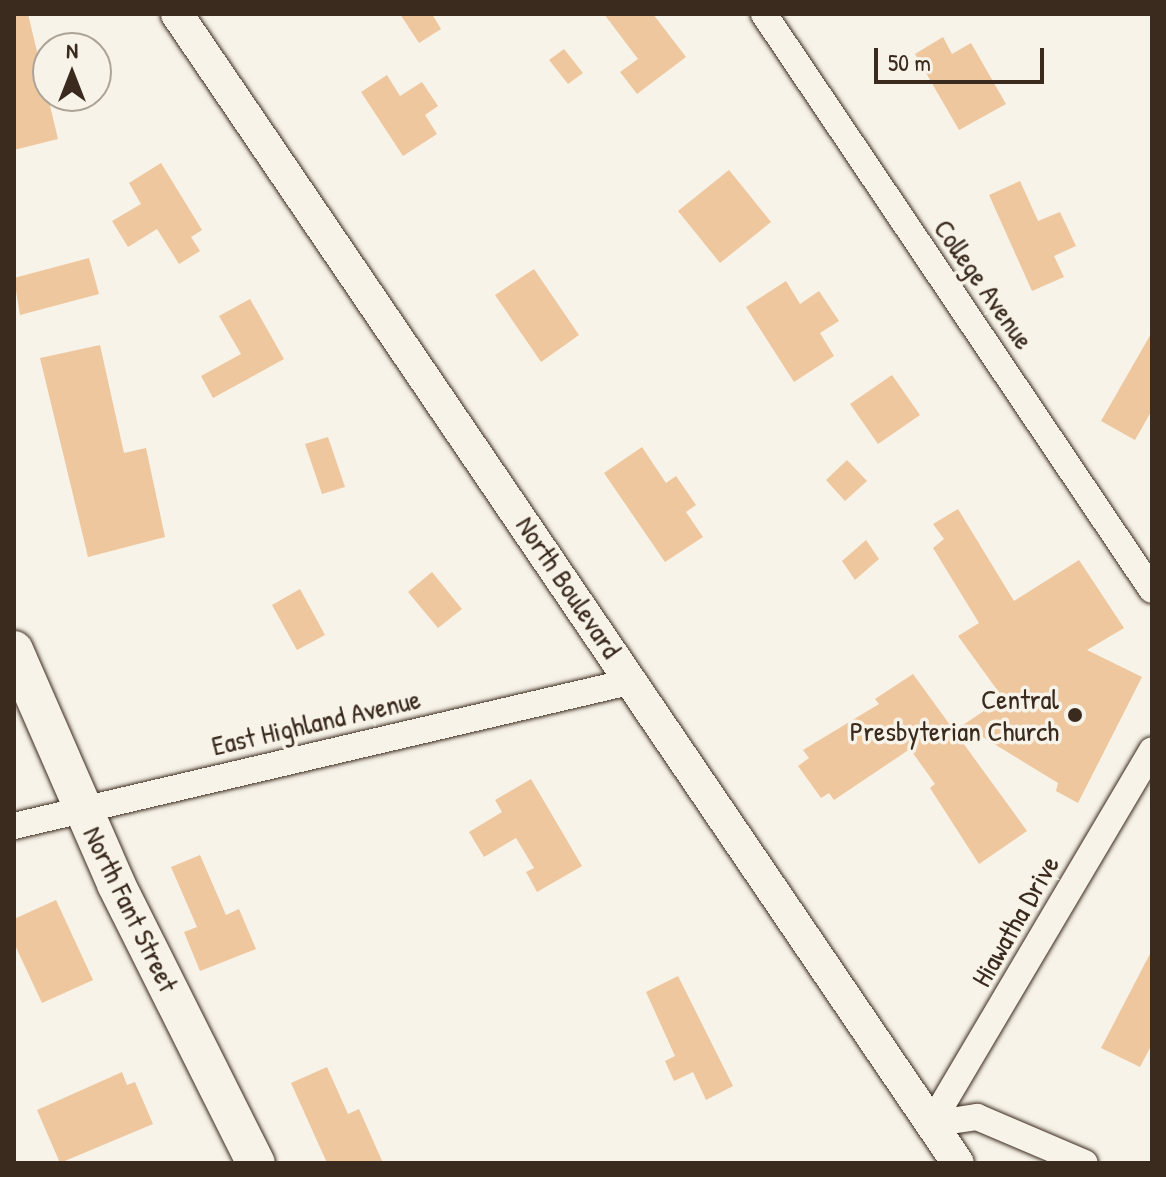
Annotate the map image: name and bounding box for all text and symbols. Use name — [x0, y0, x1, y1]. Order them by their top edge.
north arrow — [32, 32, 112, 112]
scale bar — [878, 32, 1048, 82]
text: N — [66, 35, 78, 65]
text: 50 m — [888, 46, 931, 78]
street label: College Avenue — [927, 213, 1041, 355]
street label: North Boulevard — [509, 510, 629, 664]
street label: East Highland Avenue — [208, 682, 424, 762]
place label: Central Presbyterian Church — [850, 682, 1059, 748]
marker: Central Presbyterian Church — [1066, 706, 1084, 724]
street label: North Fant Street — [76, 821, 186, 997]
street label: Hiawatha Drive — [964, 849, 1066, 993]

